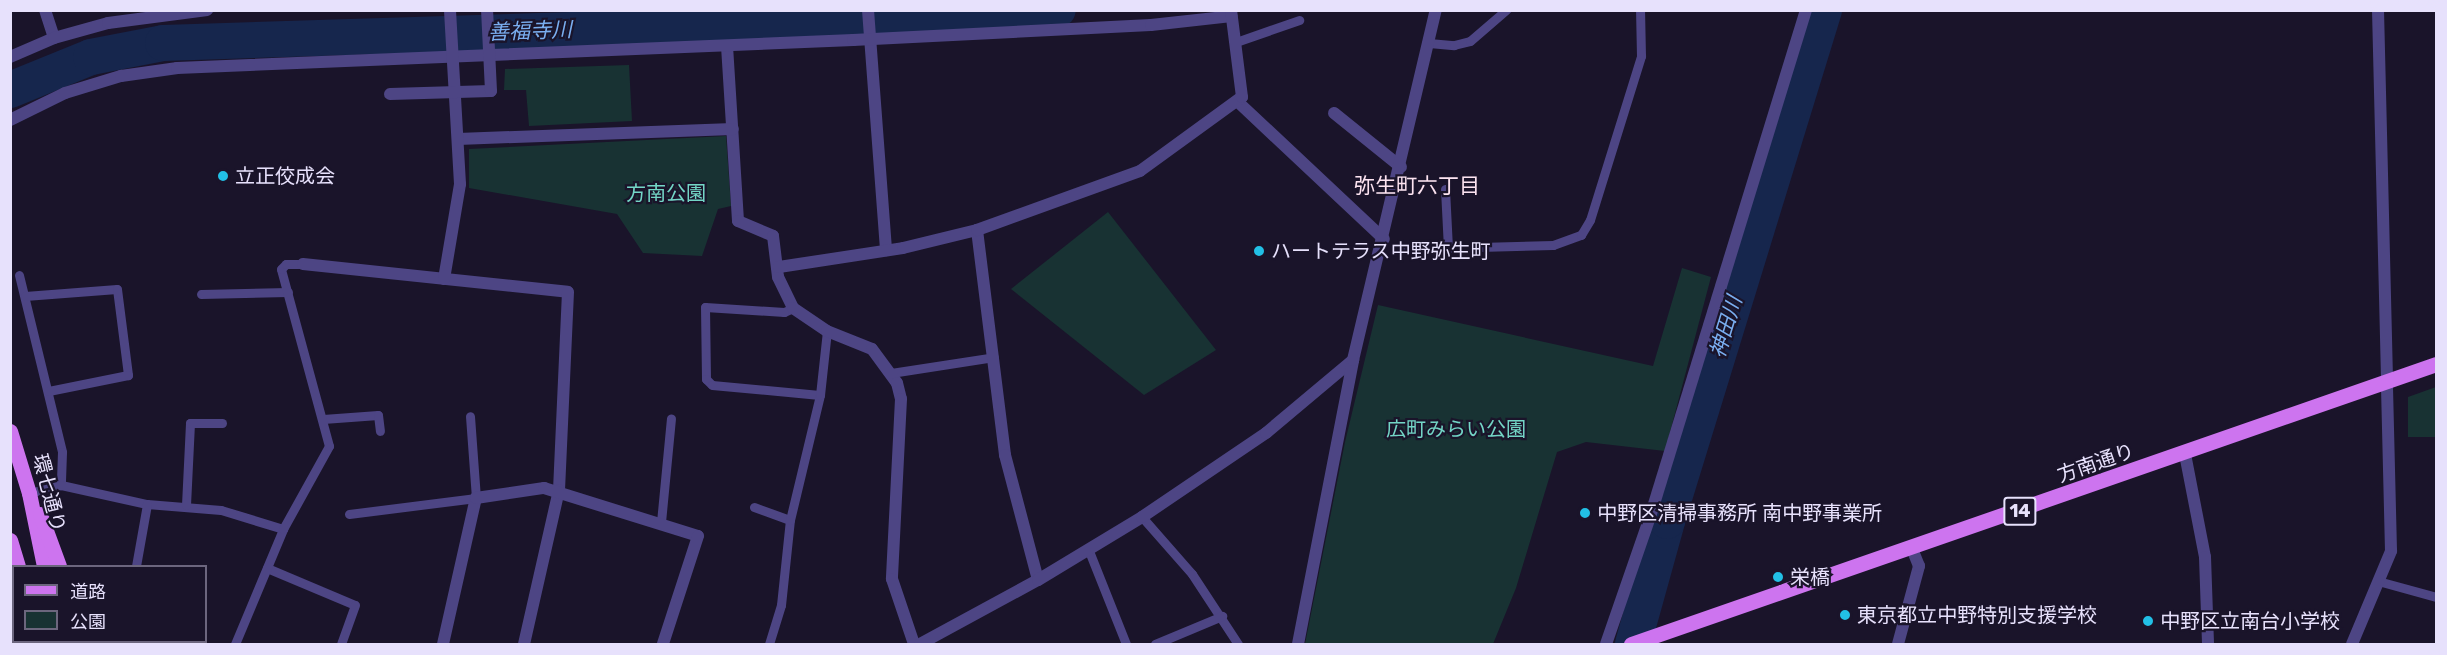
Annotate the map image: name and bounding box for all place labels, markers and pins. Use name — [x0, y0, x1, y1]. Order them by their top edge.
place label: 立正佼成会 — [235, 164, 335, 188]
marker: 立正佼成会 — [216, 169, 230, 183]
place label: ハートテラス中野弥生町 — [1271, 239, 1491, 263]
marker: ハートテラス中野弥生町 — [1252, 244, 1266, 258]
place label: 中野区清掃事務所 南中野事業所 — [1597, 501, 1882, 525]
marker: 中野区清掃事務所 南中野事業所 — [1578, 506, 1592, 520]
place label: 栄橋 — [1790, 565, 1830, 589]
marker: 栄橋 — [1771, 570, 1785, 584]
place label: 東京都立中野特別支援学校 — [1857, 603, 2097, 627]
marker: 東京都立中野特別支援学校 — [1838, 608, 1852, 622]
place label: 中野区立南台小学校 — [2160, 609, 2340, 633]
marker: 中野区立南台小学校 — [2141, 614, 2155, 628]

